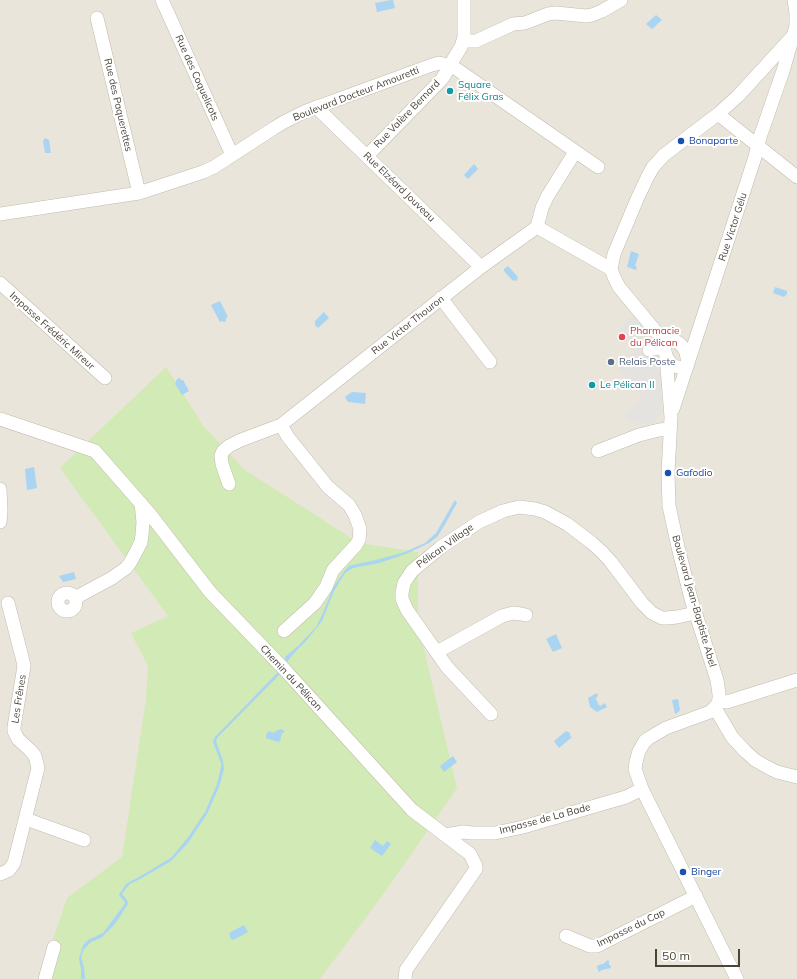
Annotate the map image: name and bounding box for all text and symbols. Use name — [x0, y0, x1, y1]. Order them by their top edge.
street label: Rue des Coquelicots — [173, 33, 221, 123]
street label: Rue des Paquerettes — [101, 57, 135, 153]
street label: Boulevard Docteur Amouretti — [291, 64, 421, 124]
street label: Rue Valère Bernard — [371, 78, 443, 150]
place label: Square Félix Gras — [458, 79, 503, 102]
marker: Square Félix Gras — [445, 86, 455, 96]
place label: Bonaparte — [689, 135, 738, 147]
marker: Bonaparte — [676, 136, 686, 146]
street label: Rue Elzéard Jouveau — [361, 150, 437, 224]
street label: Rue Victor Gélu — [716, 191, 750, 263]
street label: Impasse Frédéric Mireur — [7, 290, 97, 372]
street label: Rue Victor Thouron — [369, 293, 447, 357]
place label: Pharmacie du Pélican — [630, 325, 680, 348]
marker: Pharmacie du Pélican — [617, 332, 627, 342]
place label: Relais Poste — [619, 356, 675, 368]
marker: Relais Poste — [606, 357, 616, 367]
place label: Le Pélican II — [600, 379, 654, 391]
marker: Le Pélican II — [587, 380, 597, 390]
place label: Gafodio — [676, 467, 712, 479]
marker: Gafodio — [663, 468, 673, 478]
street label: Pélican Village — [414, 521, 476, 571]
street label: Boulevard Jean-Baptiste Abel — [669, 534, 719, 668]
street label: Chemin du Pélican — [257, 643, 325, 713]
street label: Les Frênes — [9, 674, 29, 724]
street label: Impasse de La Bade — [498, 801, 592, 837]
place label: Binger — [691, 866, 721, 878]
marker: Binger — [678, 867, 688, 877]
street label: Impasse du Cap — [595, 906, 667, 950]
scale bar — [657, 941, 742, 967]
text: 50 m — [662, 948, 690, 963]

